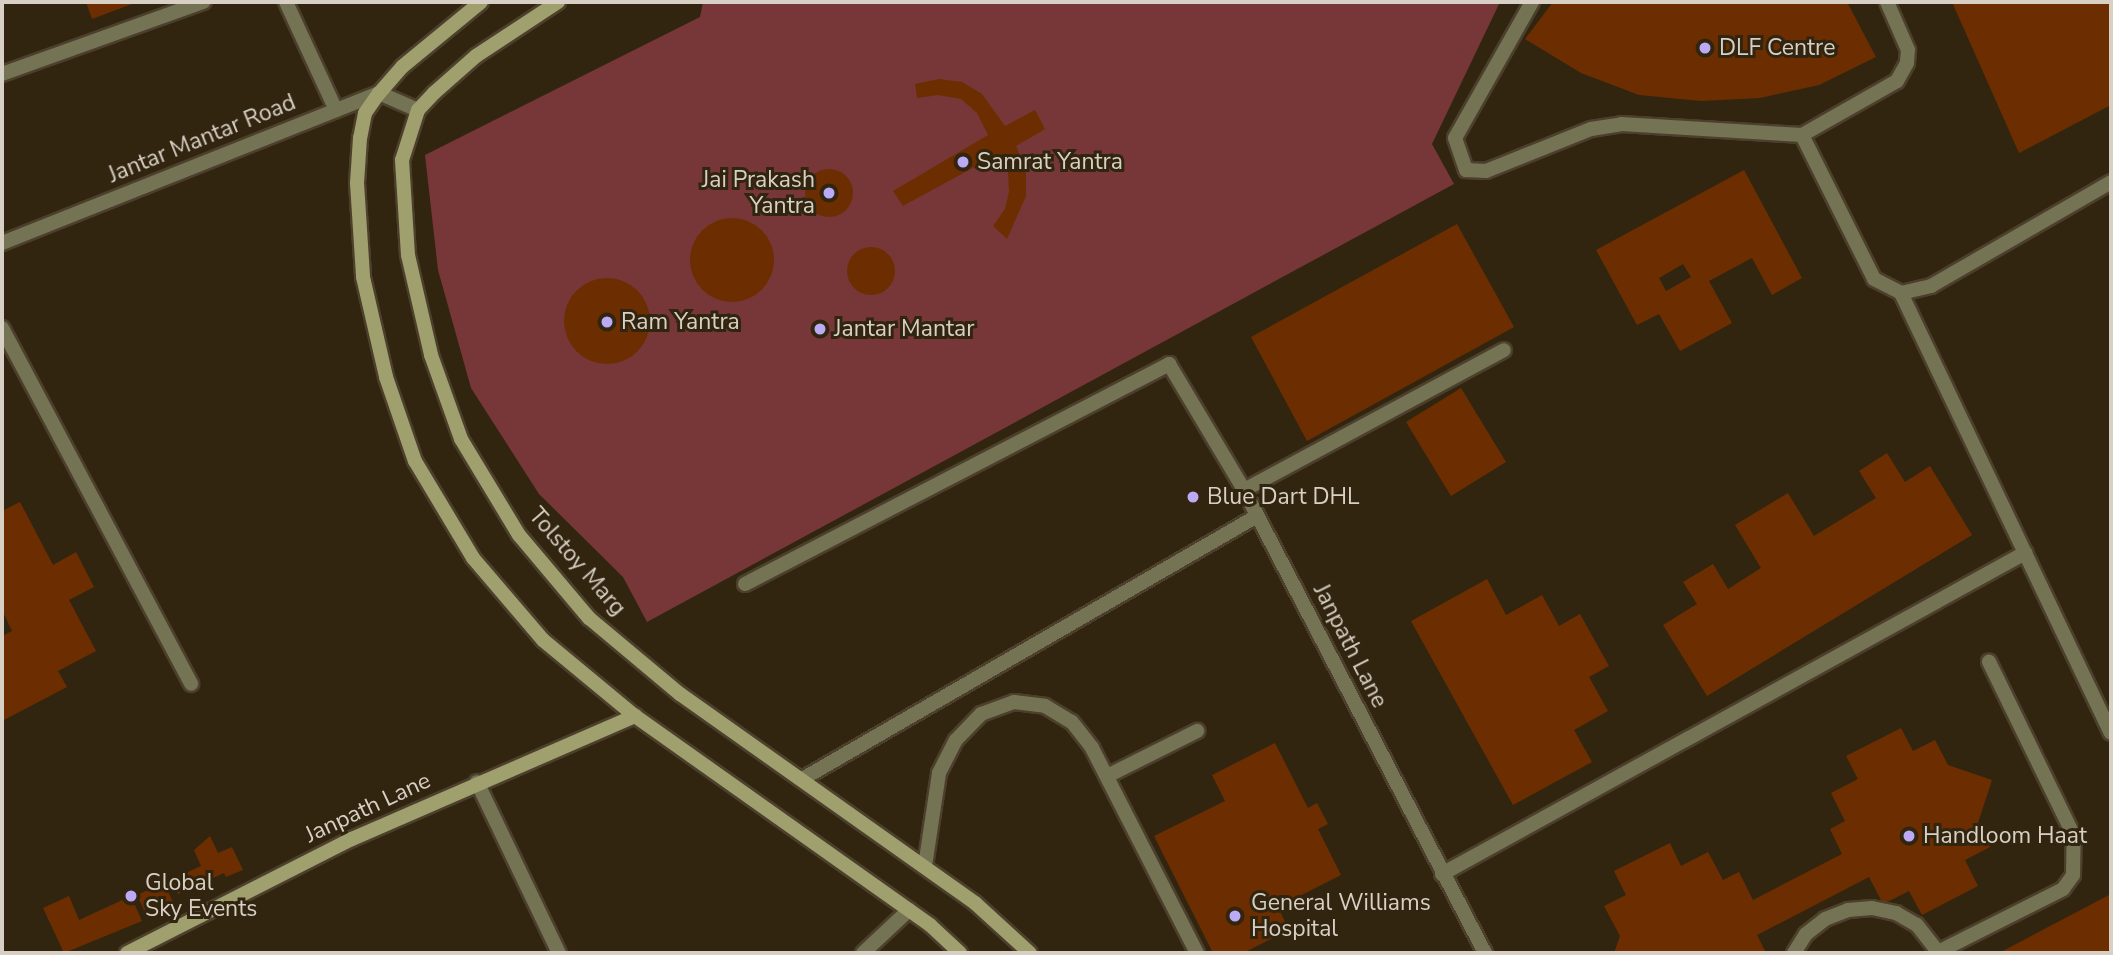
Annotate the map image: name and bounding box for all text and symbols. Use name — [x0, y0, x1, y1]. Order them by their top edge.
place label: DLF Centre — [1719, 34, 1835, 62]
marker: DLF Centre — [1697, 40, 1713, 56]
street label: Jantar Mantar Road — [104, 89, 300, 189]
place label: Samrat Yantra — [977, 148, 1123, 176]
marker: Samrat Yantra — [955, 154, 971, 170]
place label: Jai Prakash Yantra — [702, 166, 815, 220]
marker: Jai Prakash Yantra — [821, 185, 837, 201]
place label: Ram Yantra — [621, 308, 740, 336]
marker: Ram Yantra — [599, 314, 615, 330]
place label: Jantar Mantar — [834, 315, 974, 343]
marker: Jantar Mantar — [812, 321, 828, 337]
place label: Blue Dart DHL — [1207, 483, 1360, 511]
marker: Blue Dart DHL — [1185, 489, 1201, 505]
street label: Tolstoy Marg — [523, 502, 631, 622]
street label: Janpath Lane — [1307, 579, 1393, 713]
street label: Janpath Lane — [301, 767, 435, 849]
place label: Handloom Haat — [1923, 822, 2087, 850]
marker: Handloom Haat — [1901, 828, 1917, 844]
place label: Global Sky Events — [145, 869, 257, 923]
marker: Global Sky Events — [123, 888, 139, 904]
place label: General Williams Hospital — [1251, 889, 1431, 943]
marker: General Williams Hospital — [1225, 906, 1245, 926]

